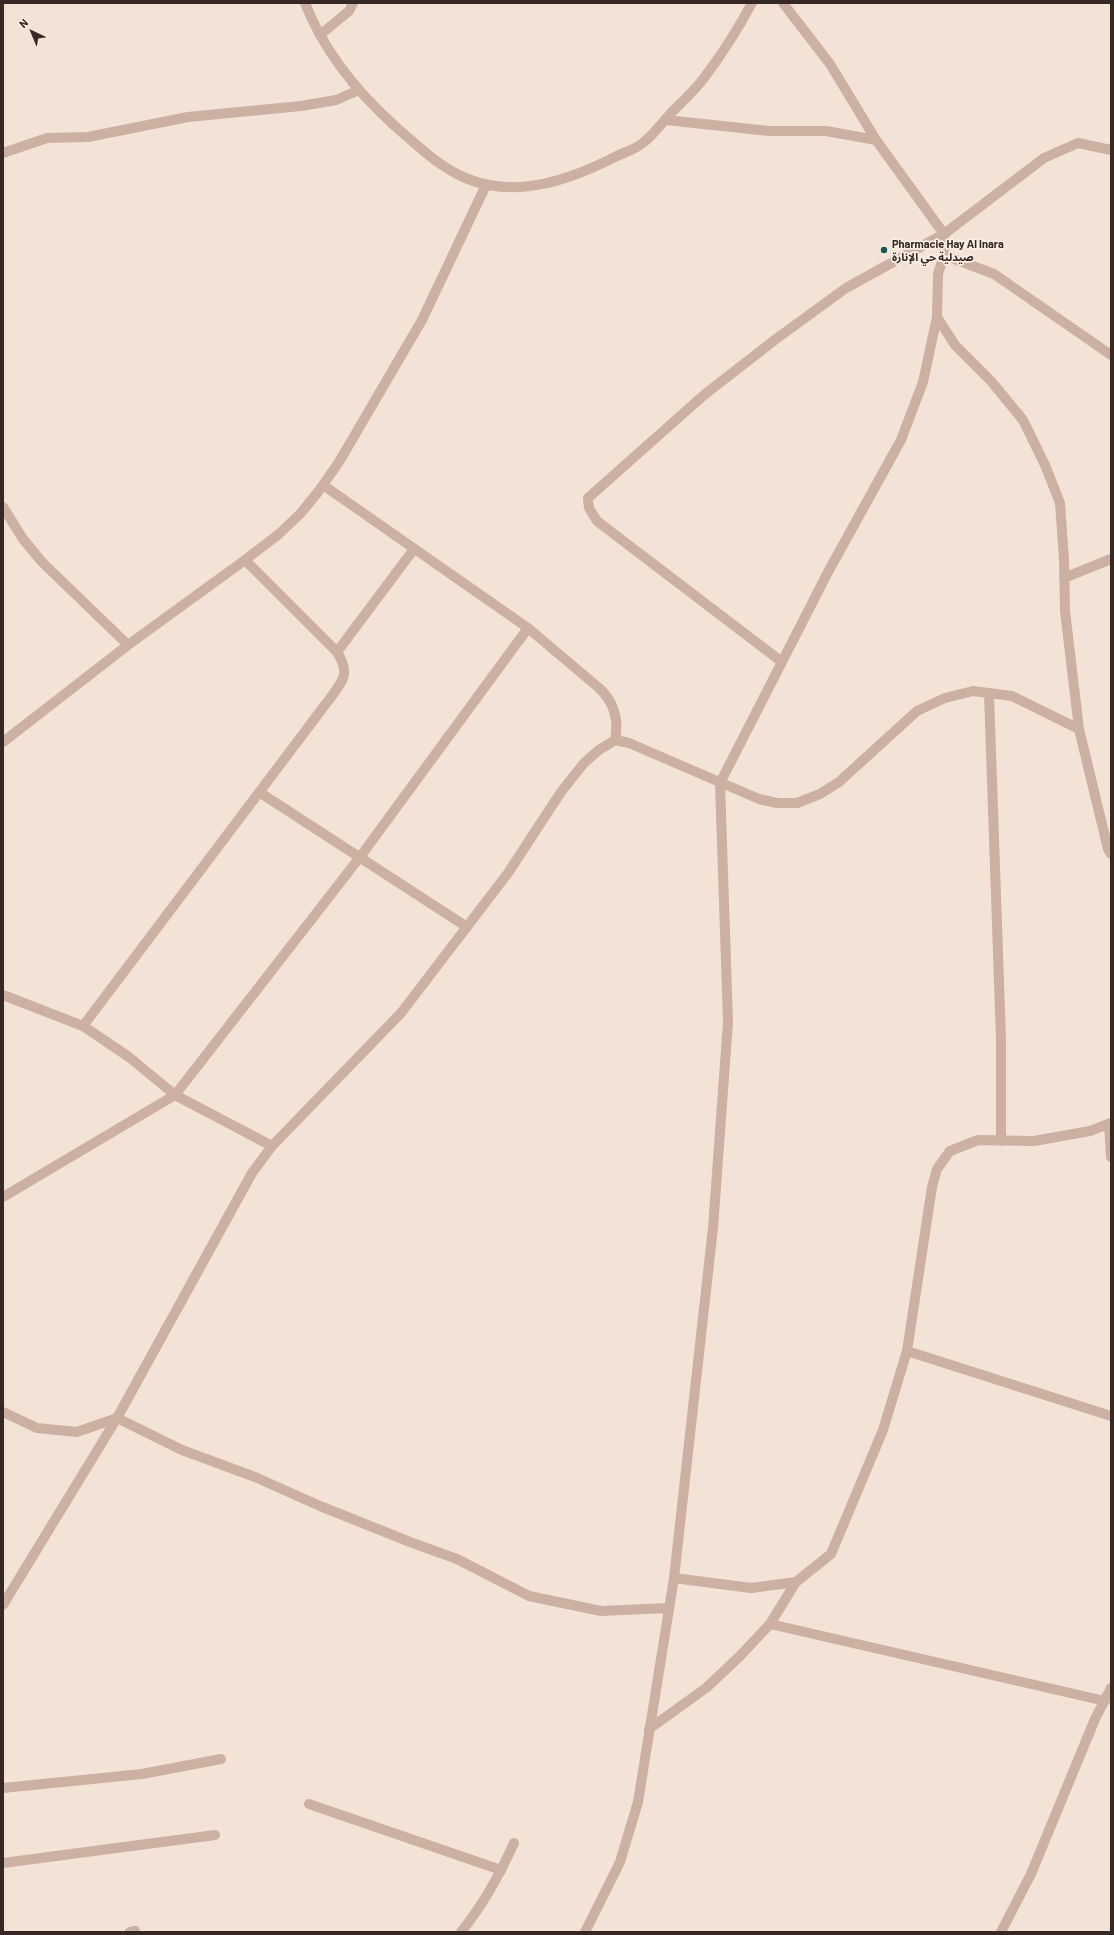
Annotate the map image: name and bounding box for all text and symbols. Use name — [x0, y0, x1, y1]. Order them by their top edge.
north arrow — [12, 12, 52, 52]
text: N — [16, 16, 30, 30]
place label: Pharmacie Hay Al Inara صيدلية حي الإنارة — [892, 237, 1004, 263]
marker: Pharmacie Hay Al Inara صيدلية حي الإنارة — [879, 245, 889, 255]

